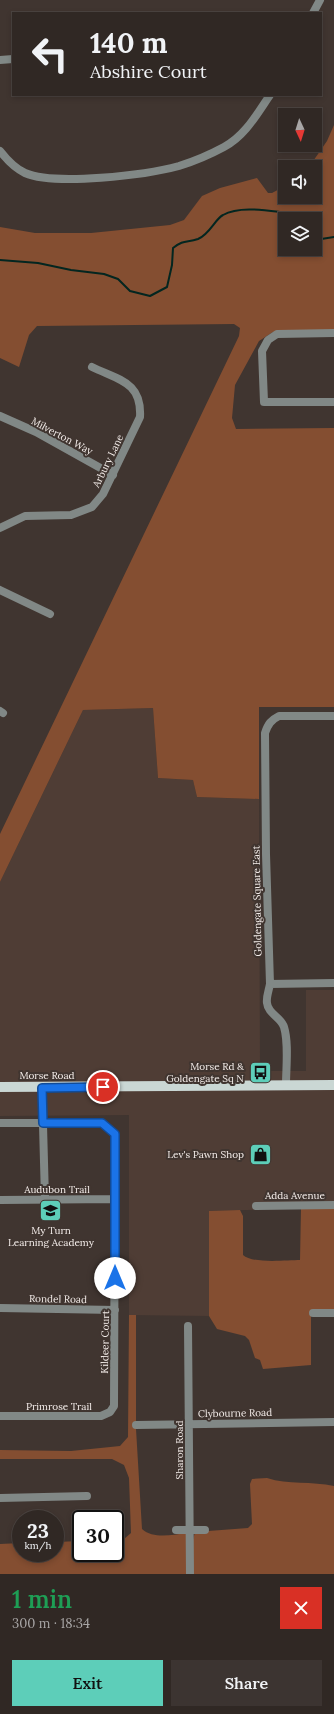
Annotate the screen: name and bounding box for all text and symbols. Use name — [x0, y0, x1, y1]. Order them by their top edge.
text: 140 m — [90, 25, 168, 61]
icon: left — [24, 28, 76, 80]
text: Abshire Court — [90, 60, 207, 83]
north arrow — [278, 108, 322, 152]
map controls — [278, 108, 322, 256]
button: sound — [278, 160, 322, 204]
button: layers — [278, 212, 322, 256]
street label: Milverton Way — [29, 414, 96, 458]
street label: Arbury Lane — [89, 432, 127, 491]
street label: Goldengate Square East — [250, 845, 264, 957]
bus stop icon: Morse Rd & Goldengate Sq N — [247, 1059, 273, 1085]
place label: Morse Rd & Goldengate Sq N — [166, 1060, 245, 1085]
street label: Morse Road — [19, 1069, 75, 1082]
pin — [86, 1070, 120, 1104]
icon: arrive — [92, 1076, 114, 1098]
shop icon: Lev's Pawn Shop — [247, 1141, 273, 1167]
place label: Lev's Pawn Shop — [167, 1148, 244, 1161]
street label: Audubon Trail — [23, 1183, 90, 1196]
street label: Adda Avenue — [264, 1189, 326, 1202]
school or university icon: My Turn Learning Academy — [38, 1197, 64, 1223]
place label: My Turn Learning Academy — [8, 1224, 95, 1249]
position arrow — [94, 1257, 136, 1299]
street label: Rondel Road — [29, 1292, 87, 1306]
street label: Kildeer Court — [98, 1310, 112, 1374]
street label: Primrose Trail — [26, 1400, 92, 1413]
street label: Clybourne Road — [198, 1406, 272, 1420]
street label: Sharon Road — [173, 1421, 186, 1479]
speed limit sign: 30 — [72, 1510, 124, 1562]
text: 23 — [27, 1518, 49, 1543]
text: km/h — [24, 1539, 52, 1552]
text: 1 min — [12, 1584, 72, 1615]
button: close — [280, 1587, 322, 1629]
text: 300 m · 18:34 — [12, 1615, 90, 1632]
button: Exit — [12, 1660, 163, 1706]
button: Share — [171, 1660, 322, 1706]

